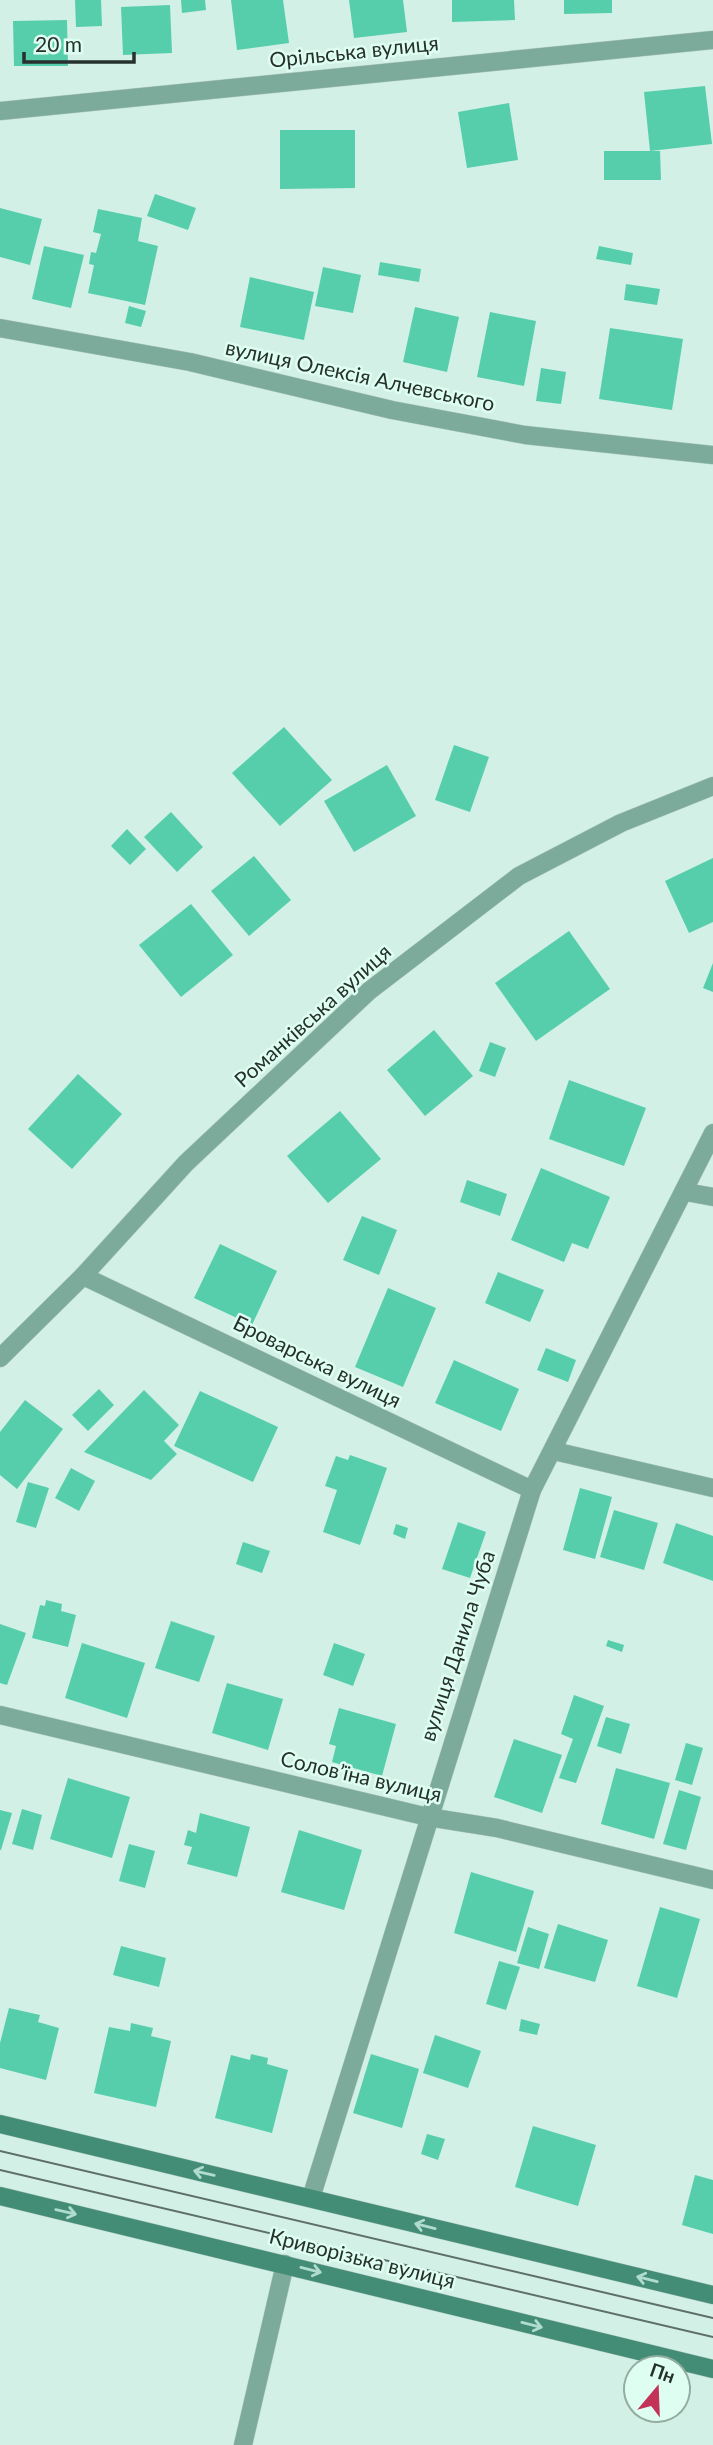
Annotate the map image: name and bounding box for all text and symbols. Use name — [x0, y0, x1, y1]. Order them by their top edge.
scale bar — [24, 21, 135, 65]
street label: Орільська вулиця — [268, 29, 440, 72]
text: 20 m — [35, 31, 82, 56]
street label: вулиця Олексія Алчевського — [223, 334, 497, 415]
street label: Романківська вулиця — [229, 938, 395, 1092]
street label: Броварська вулиця — [230, 1309, 406, 1412]
street label: вулиця Данила Чуба — [414, 1547, 499, 1744]
street label: Соловʼїна вулиця — [278, 1745, 444, 1806]
one-way arrow — [193, 2165, 216, 2179]
one-way arrow — [54, 2205, 77, 2219]
one-way arrow — [415, 2219, 437, 2232]
street label: Криворізька вулиця — [267, 2222, 458, 2293]
one-way arrow — [300, 2264, 322, 2277]
one-way arrow — [636, 2272, 659, 2285]
one-way arrow — [520, 2319, 543, 2332]
north arrow — [622, 2354, 692, 2424]
text: Пн — [647, 2358, 678, 2387]

